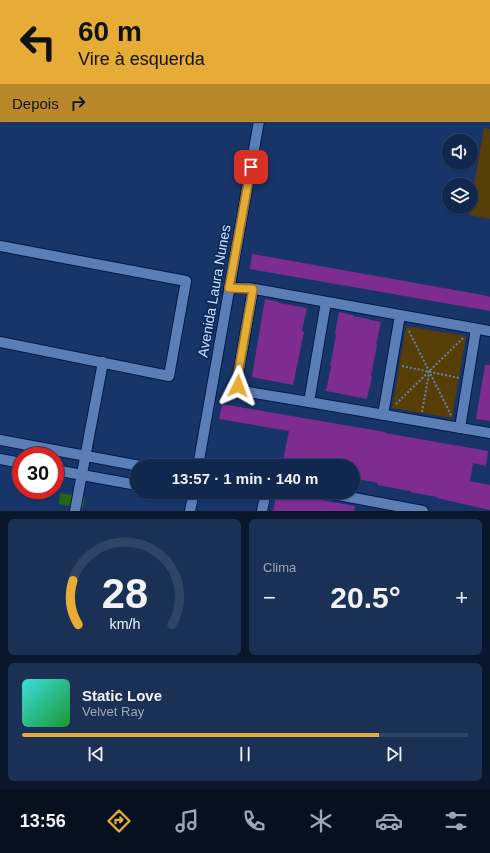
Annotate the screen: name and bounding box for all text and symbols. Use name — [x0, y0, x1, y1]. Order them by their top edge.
icon: left — [12, 16, 64, 68]
text: 60 m — [78, 16, 142, 47]
text: Vire à esquerda — [78, 49, 205, 69]
icon: right — [67, 92, 89, 114]
text: Depois — [12, 95, 59, 112]
map controls — [442, 134, 478, 214]
button: sound — [442, 134, 478, 170]
pin — [234, 150, 268, 184]
icon: arrive — [240, 156, 262, 178]
button: layers — [442, 178, 478, 214]
street label: Avenida Laura Nunes — [194, 223, 234, 359]
position arrow — [217, 365, 259, 407]
speed limit sign: 30 — [12, 447, 64, 499]
text: 13:57 · 1 min · 140 m — [172, 470, 318, 487]
text: Clima — [263, 560, 296, 575]
text: 28 — [101, 570, 148, 617]
text: 20.5° — [330, 581, 401, 614]
text: − — [263, 585, 276, 610]
text: + — [455, 585, 468, 610]
text: km/h — [109, 616, 140, 632]
text: Static Love — [82, 687, 162, 704]
text: Velvet Ray — [82, 704, 144, 719]
icon: previous — [85, 743, 107, 765]
icon: pause — [234, 743, 256, 765]
icon: next — [383, 743, 405, 765]
icon: directions — [105, 807, 133, 835]
icon: music — [173, 807, 201, 835]
icon: phone — [240, 807, 268, 835]
icon: climate — [307, 807, 335, 835]
icon: car — [375, 807, 403, 835]
icon: filters — [442, 807, 470, 835]
text: 13:56 — [20, 811, 66, 831]

